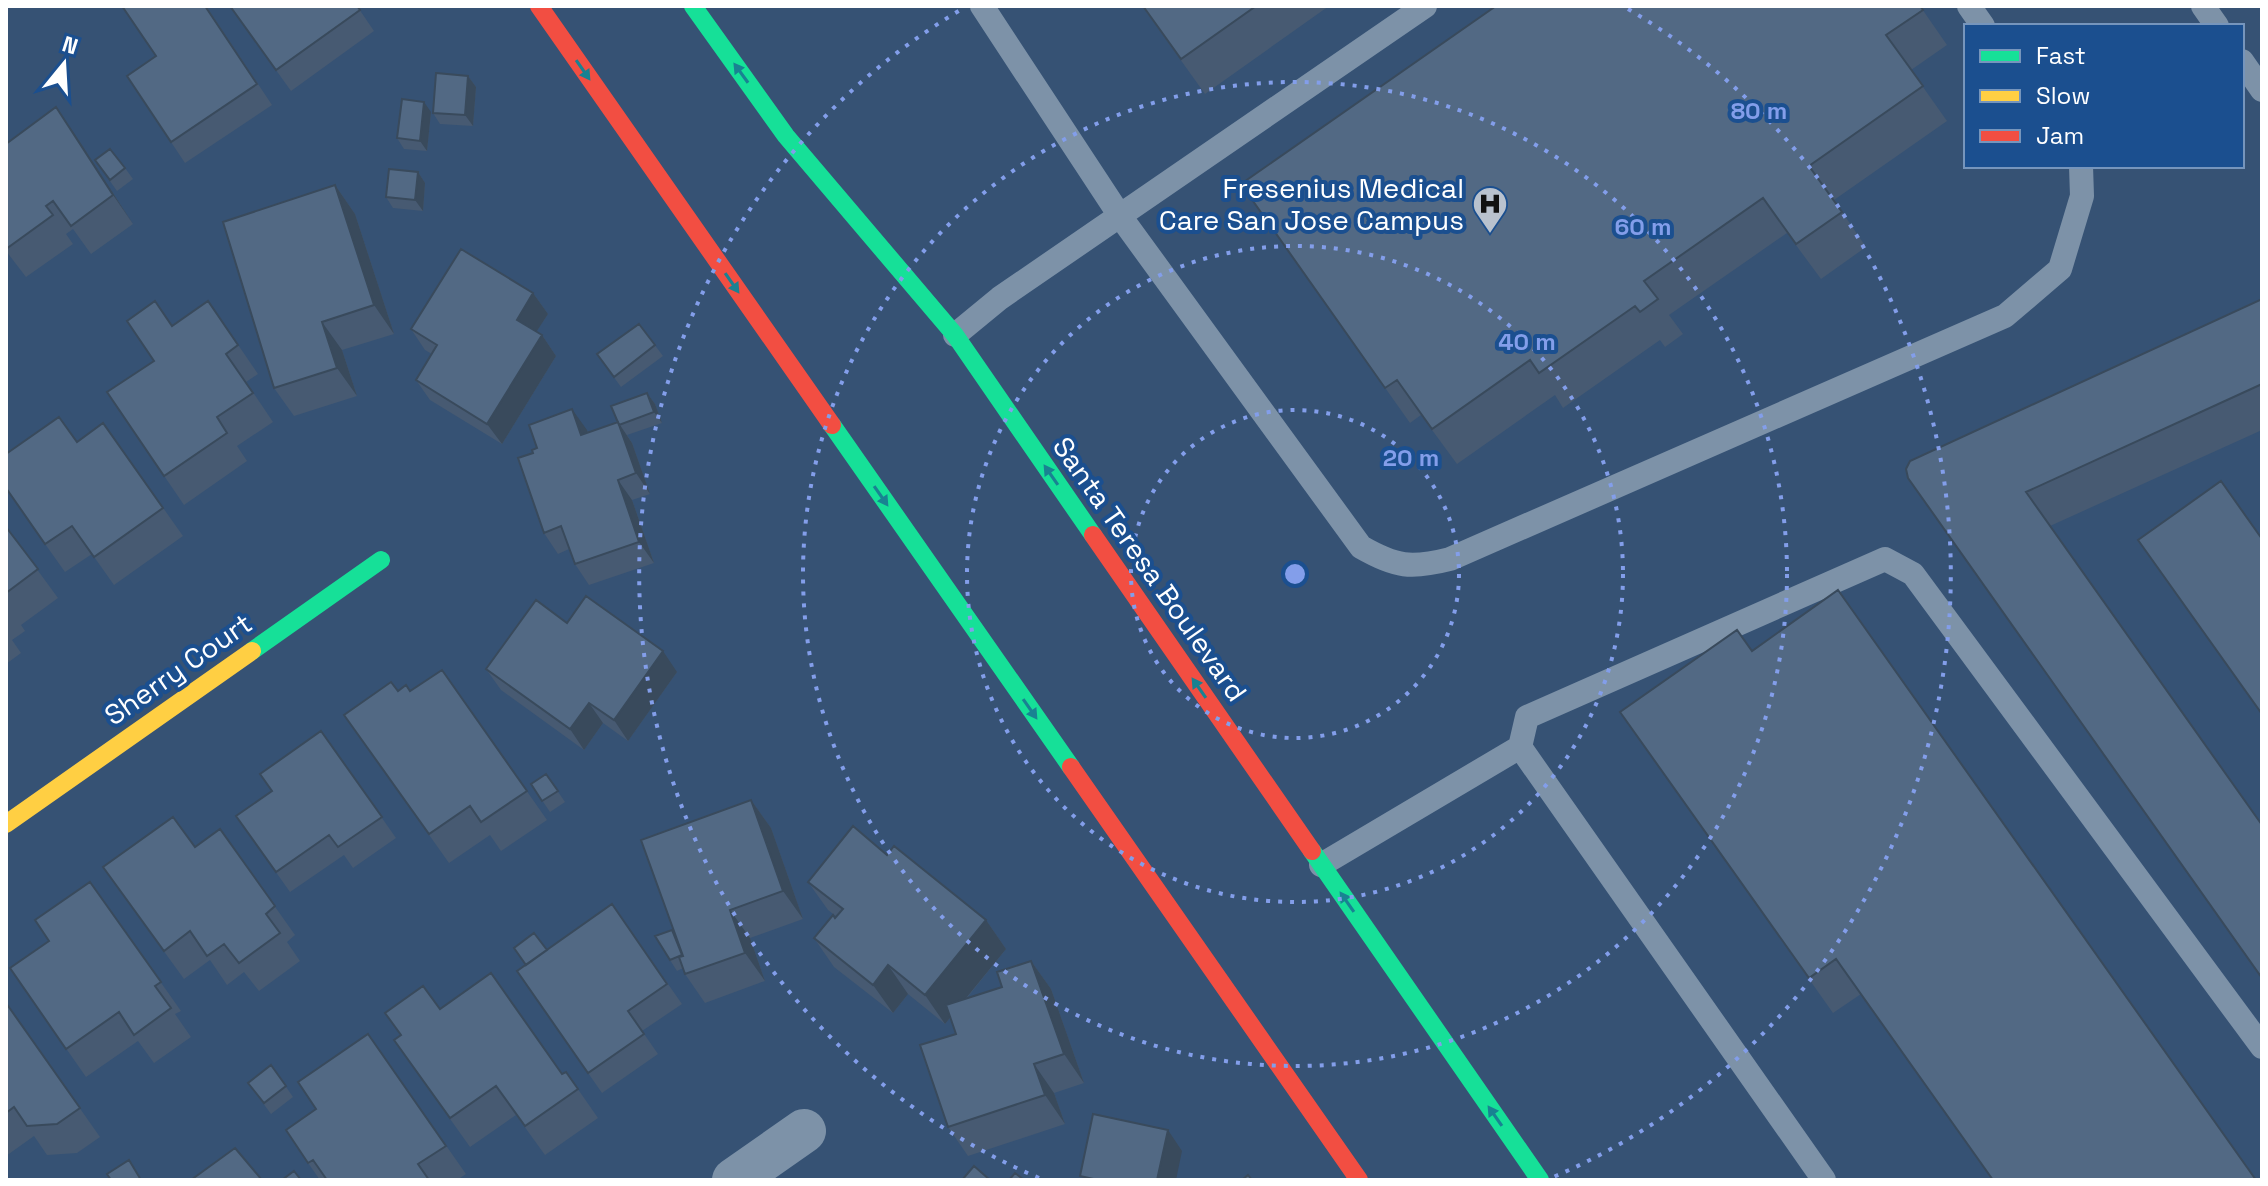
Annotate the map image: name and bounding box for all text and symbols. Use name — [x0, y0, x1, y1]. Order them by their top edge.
north arrow — [24, 24, 104, 104]
legend — [1964, 24, 2244, 168]
text: N — [59, 29, 82, 61]
text: Fast — [2036, 40, 2086, 71]
one-way arrow — [575, 59, 590, 80]
one-way arrow — [733, 62, 749, 83]
text: Slow — [2036, 80, 2090, 111]
text: 80 m — [1731, 95, 1787, 126]
text: Jam — [2036, 120, 2084, 151]
place label: Fresenius Medical Care San Jose Campus — [1159, 170, 1464, 238]
hospital icon: Fresenius Medical Care San Jose Campus — [1471, 185, 1509, 235]
text: 60 m — [1615, 211, 1671, 242]
one-way arrow — [724, 273, 739, 294]
text: 40 m — [1498, 326, 1556, 357]
street label: Santa Teresa Boulevard — [1045, 430, 1255, 708]
text: 20 m — [1383, 442, 1439, 473]
one-way arrow — [1044, 464, 1059, 485]
one-way arrow — [873, 486, 888, 507]
centre of rings — [1281, 560, 1309, 588]
street label: Sherry Court — [97, 605, 259, 733]
one-way arrow — [1192, 678, 1207, 699]
one-way arrow — [1022, 699, 1037, 720]
one-way arrow — [1340, 892, 1355, 913]
one-way arrow — [1488, 1105, 1503, 1126]

